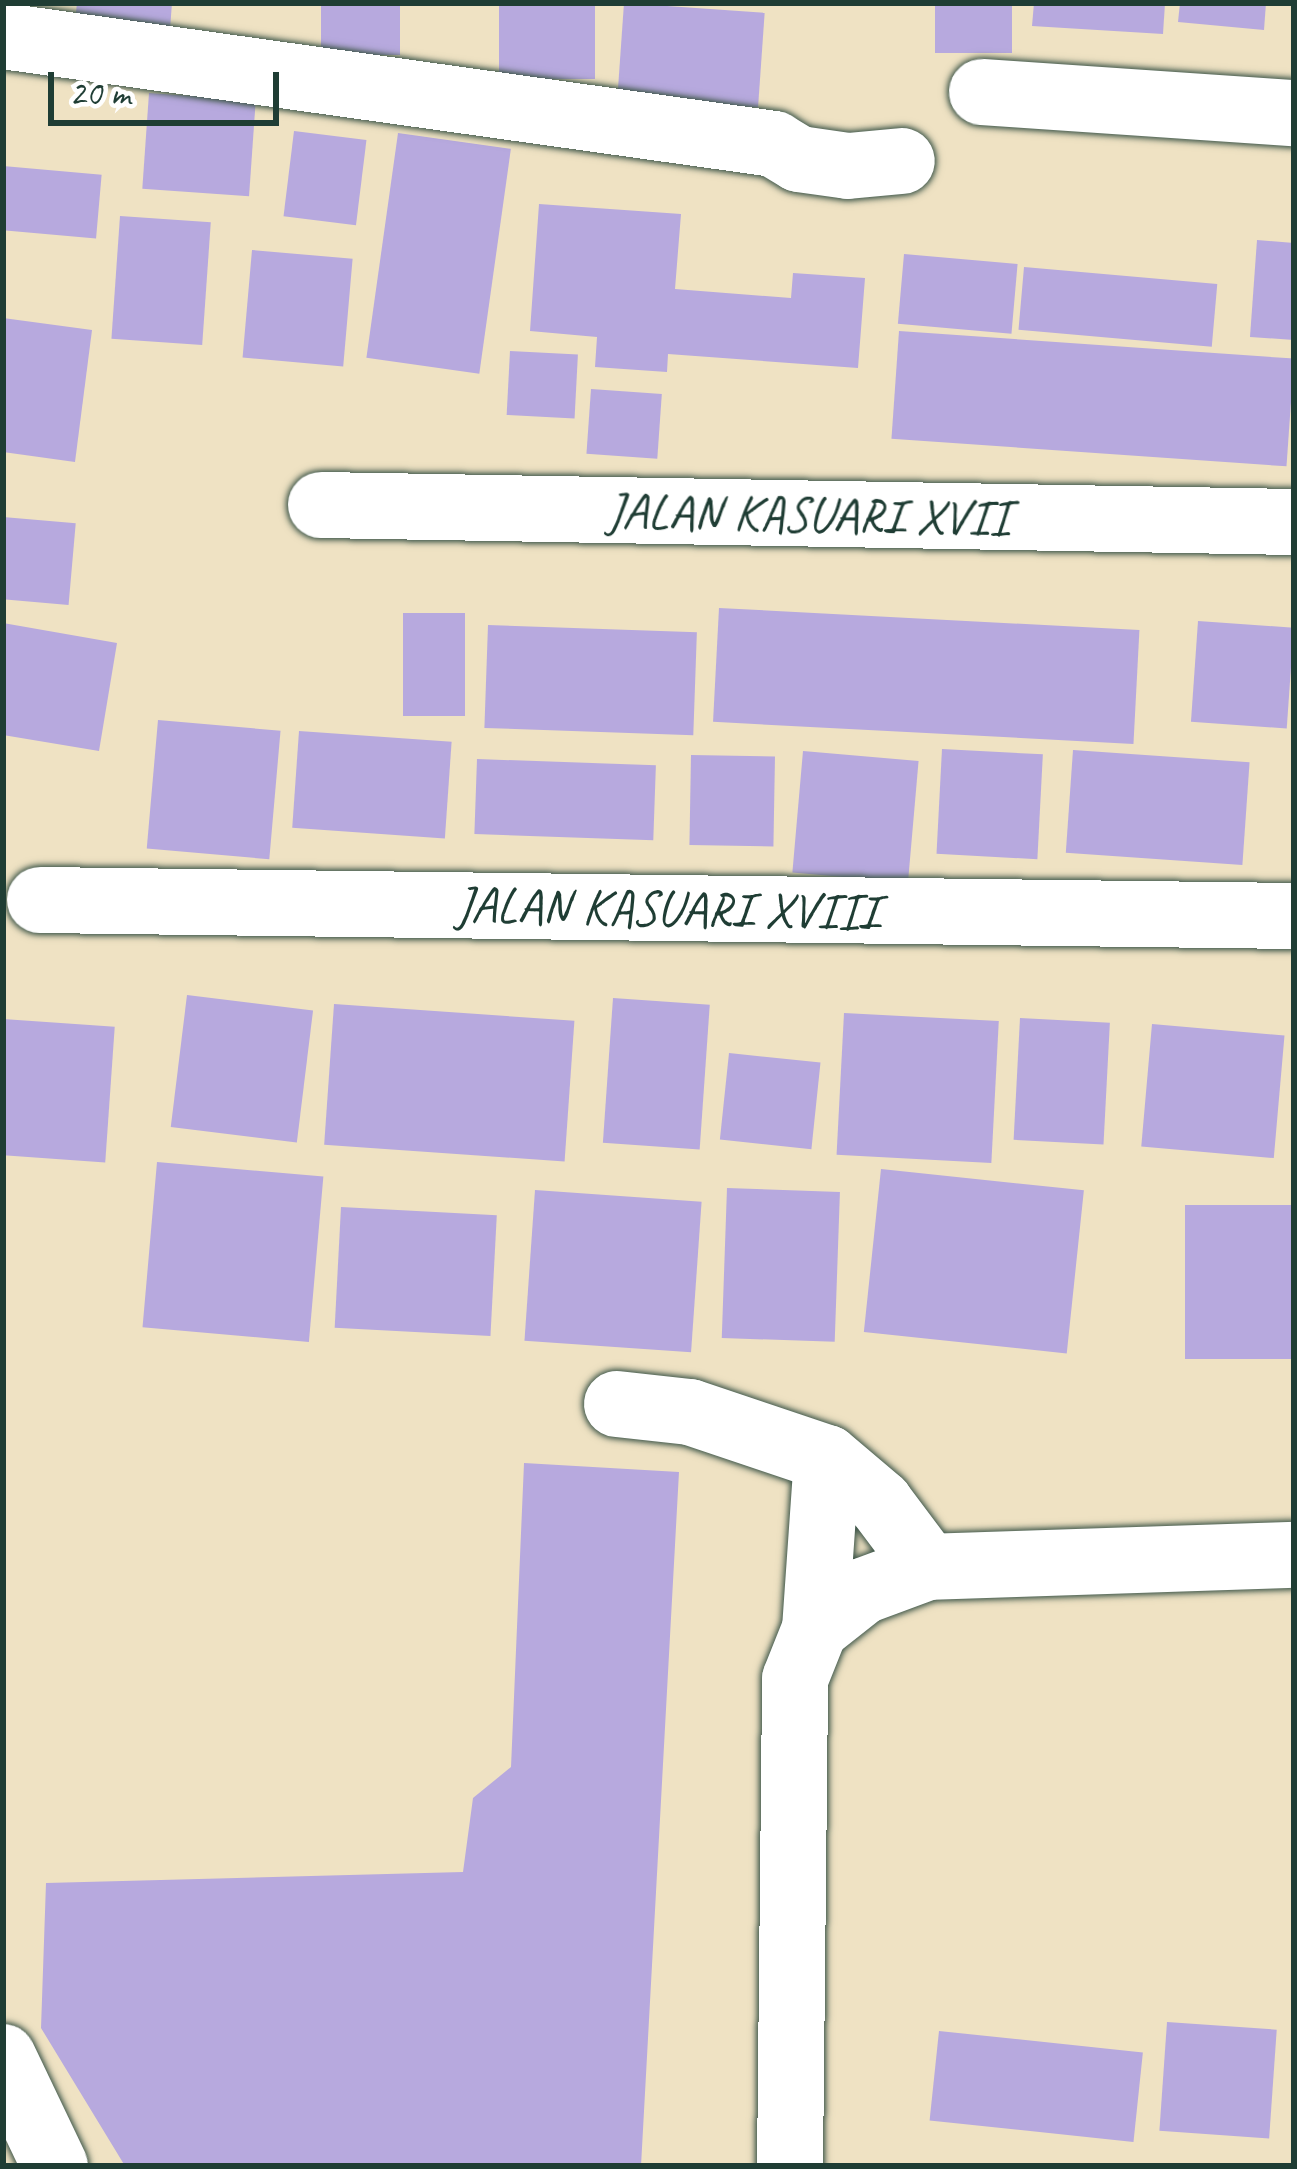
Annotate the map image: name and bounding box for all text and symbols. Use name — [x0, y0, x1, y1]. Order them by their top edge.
scale bar — [54, 48, 285, 122]
text: 20 m — [69, 70, 130, 116]
street label: JALAN KASUARI XVII — [607, 480, 1009, 548]
street label: JALAN KASUARI XVIII — [456, 874, 878, 942]

